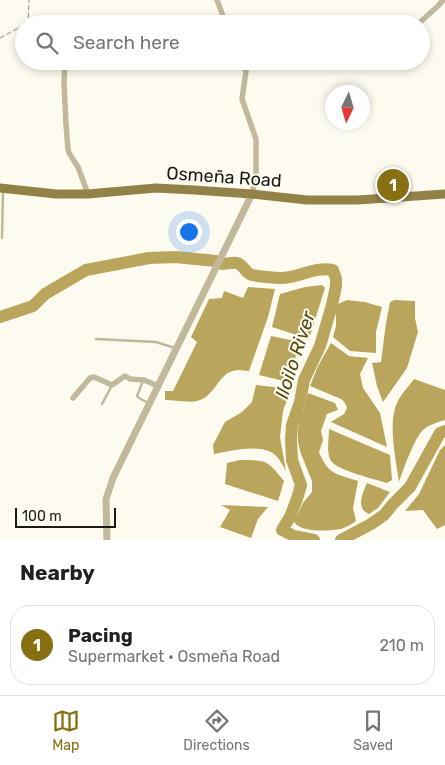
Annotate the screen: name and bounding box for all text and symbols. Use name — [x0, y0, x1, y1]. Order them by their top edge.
search box — [15, 15, 430, 70]
icon: search — [33, 29, 61, 57]
text: Search here — [73, 31, 180, 54]
north arrow — [325, 85, 370, 130]
street label: Osmeña Road — [166, 162, 282, 192]
pin: 1 — [377, 166, 409, 204]
your location — [176, 219, 202, 245]
water label: Iloilo River — [270, 308, 320, 402]
scale bar — [15, 505, 116, 528]
text: 100 m — [22, 508, 62, 525]
text: Nearby — [20, 560, 95, 585]
text: Pacing — [68, 624, 133, 647]
text: 1 — [33, 636, 41, 655]
text: 210 m — [379, 636, 424, 655]
text: Supermarket · Osmeña Road — [68, 647, 280, 666]
tab: Map — [52, 707, 80, 754]
tab: Directions — [183, 707, 250, 754]
tab: Saved — [353, 707, 393, 754]

